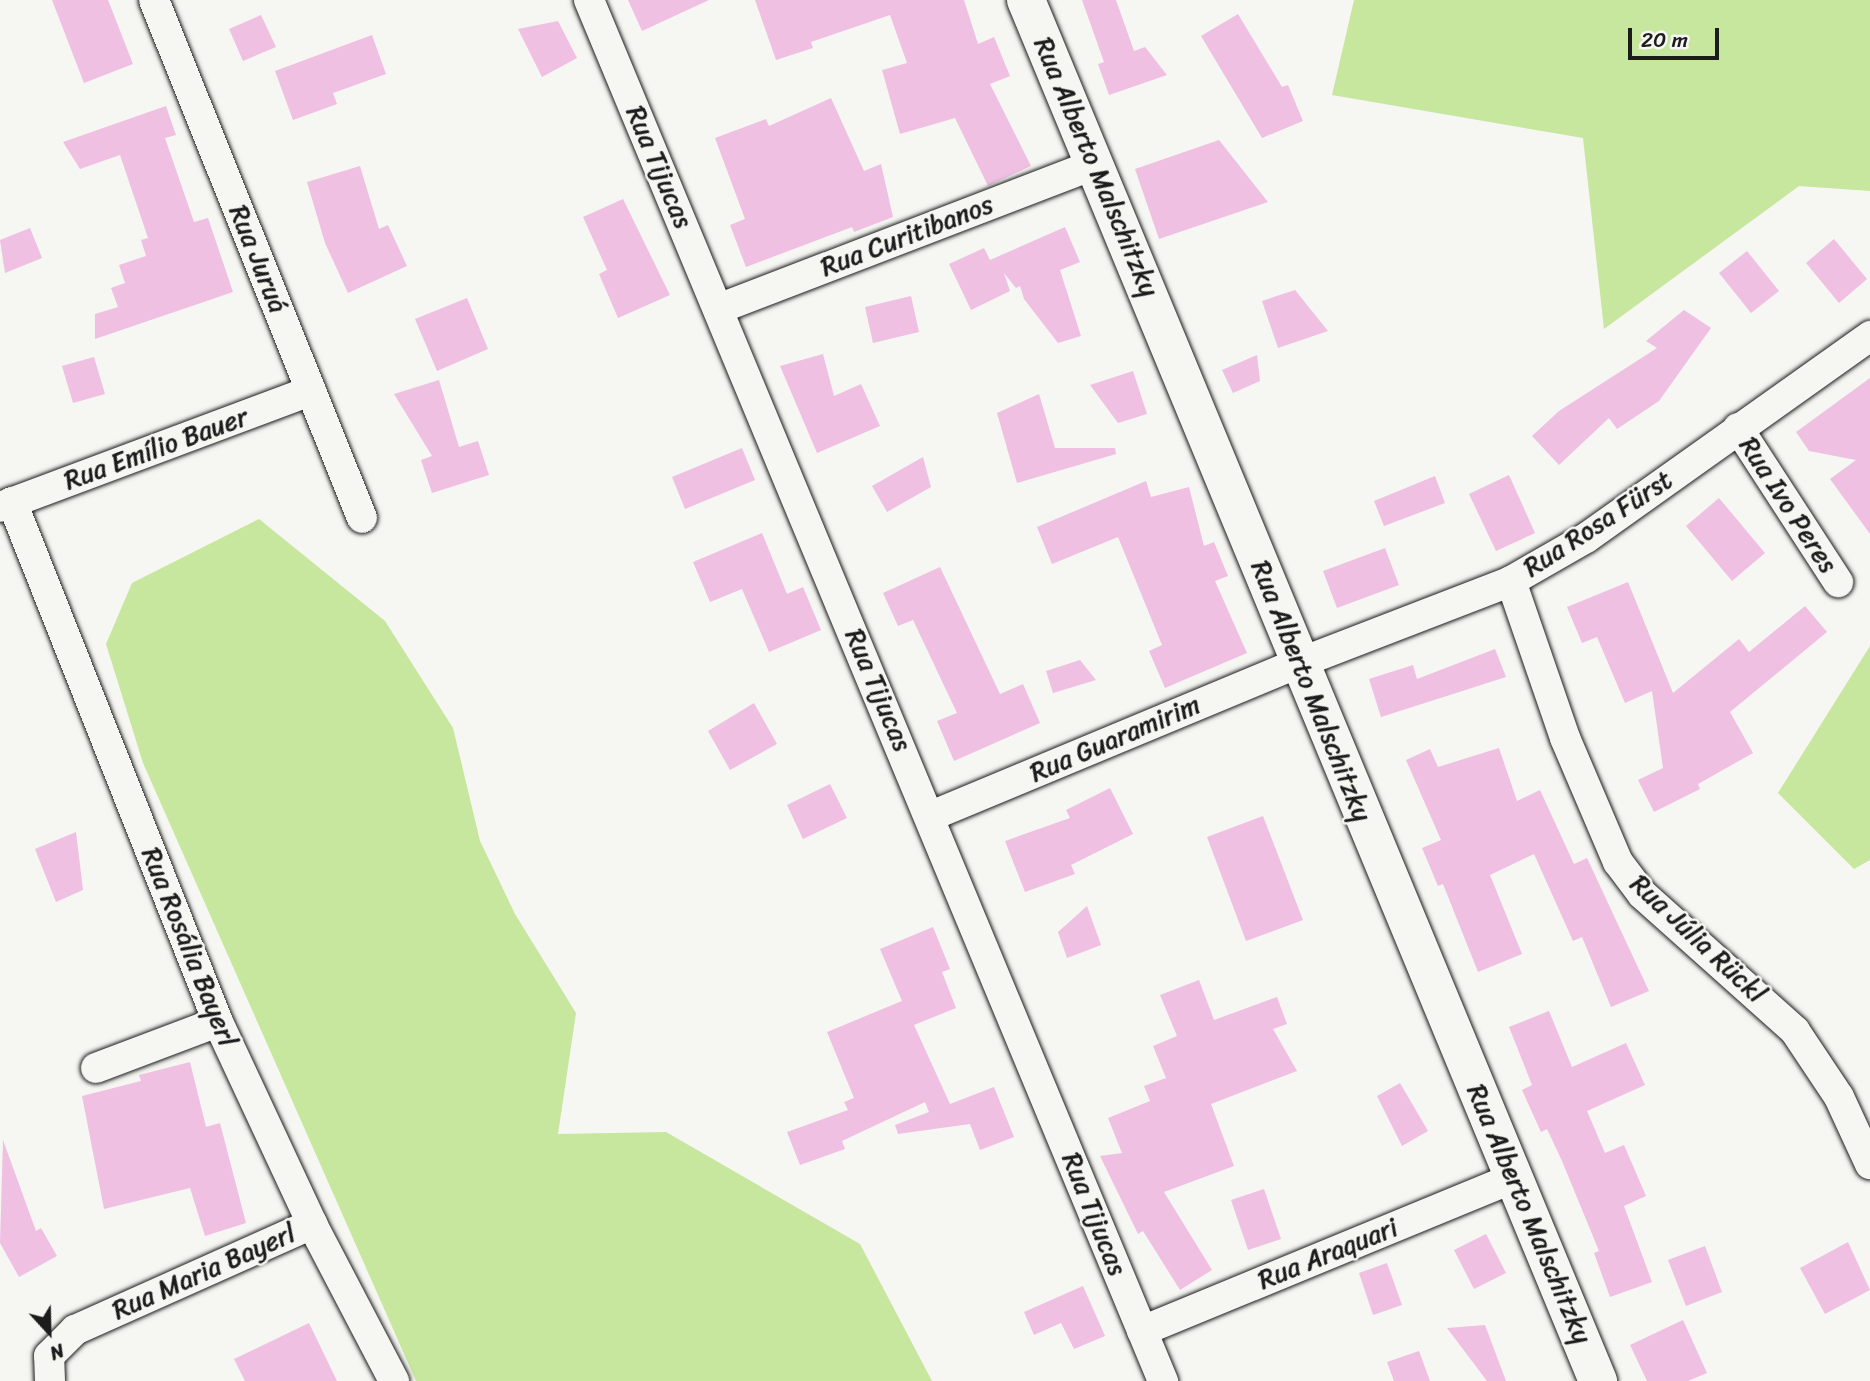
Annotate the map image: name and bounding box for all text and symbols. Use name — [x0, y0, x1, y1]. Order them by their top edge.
scale bar — [1632, 14, 1723, 58]
text: 20 m — [1641, 21, 1688, 59]
street label: Rua Alberto Malschitzky — [1027, 31, 1165, 303]
street label: Rua Tijucas — [619, 101, 699, 233]
street label: Rua Curitibanos — [816, 189, 998, 283]
street label: Rua Juruá — [222, 201, 294, 317]
street label: Rua Emílio Bauer — [60, 401, 252, 497]
street label: Rua Ivo Peres — [1732, 431, 1844, 579]
street label: Rua Rosa Fürst — [1518, 464, 1678, 584]
street label: Rua Alberto Malschitzky — [1244, 555, 1378, 827]
street label: Rua Tijucas — [838, 624, 918, 756]
street label: Rua Guaramirim — [1025, 689, 1205, 789]
street label: Rua Rosália Bayerl — [135, 843, 243, 1051]
street label: Rua Júlia Rückl — [1624, 868, 1772, 1010]
street label: Rua Alberto Malschitzky — [1460, 1078, 1598, 1350]
street label: Rua Tijucas — [1055, 1148, 1133, 1280]
street label: Rua Araquari — [1254, 1212, 1402, 1296]
street label: Rua Maria Bayerl — [108, 1218, 300, 1326]
north arrow — [14, 1297, 84, 1367]
text: N — [45, 1334, 69, 1370]

